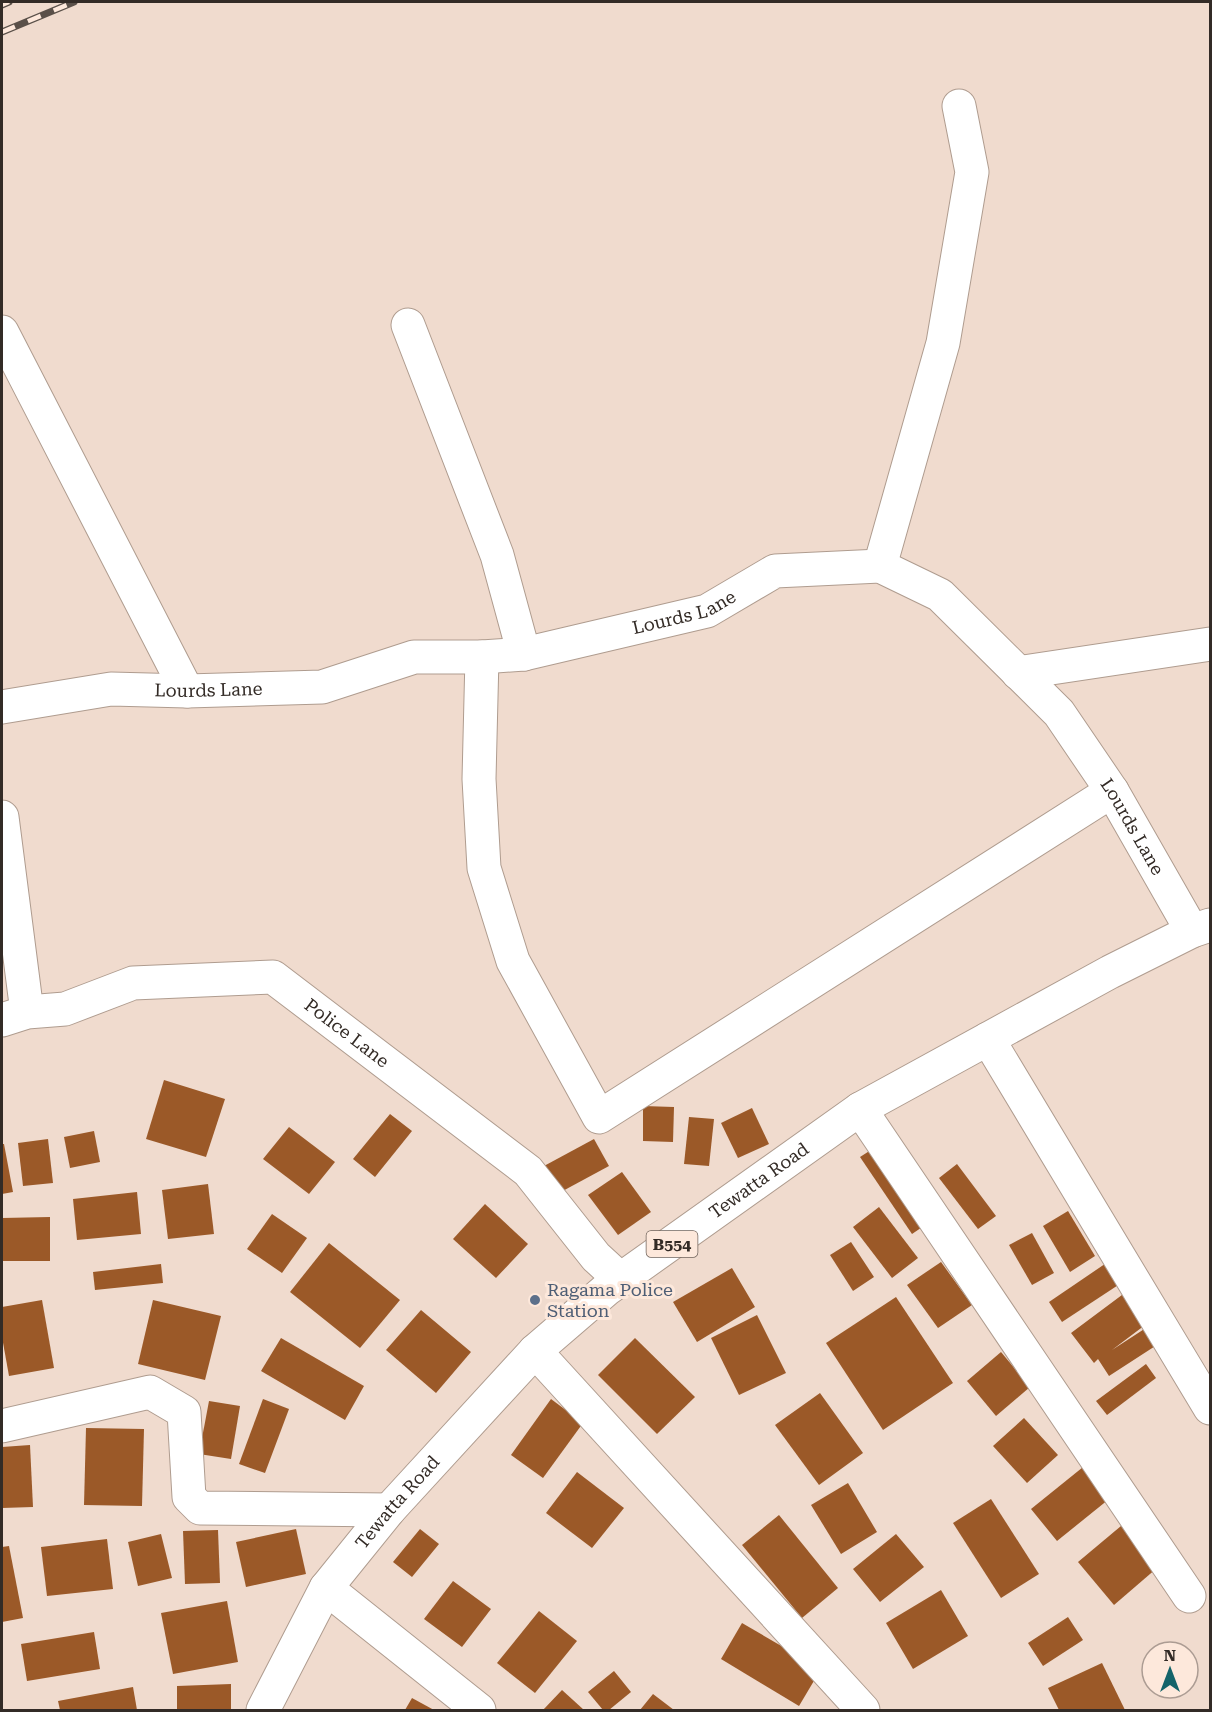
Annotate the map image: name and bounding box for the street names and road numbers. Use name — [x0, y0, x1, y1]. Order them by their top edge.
street label: Lourds Lane — [630, 585, 739, 638]
street label: Lourds Lane — [154, 678, 263, 701]
street label: Lourds Lane — [1096, 774, 1169, 879]
street label: Police Lane — [301, 994, 394, 1072]
street label: Tewatta Road — [705, 1138, 813, 1223]
road number: B554 — [646, 1231, 698, 1257]
street label: Tewatta Road — [351, 1451, 444, 1553]

